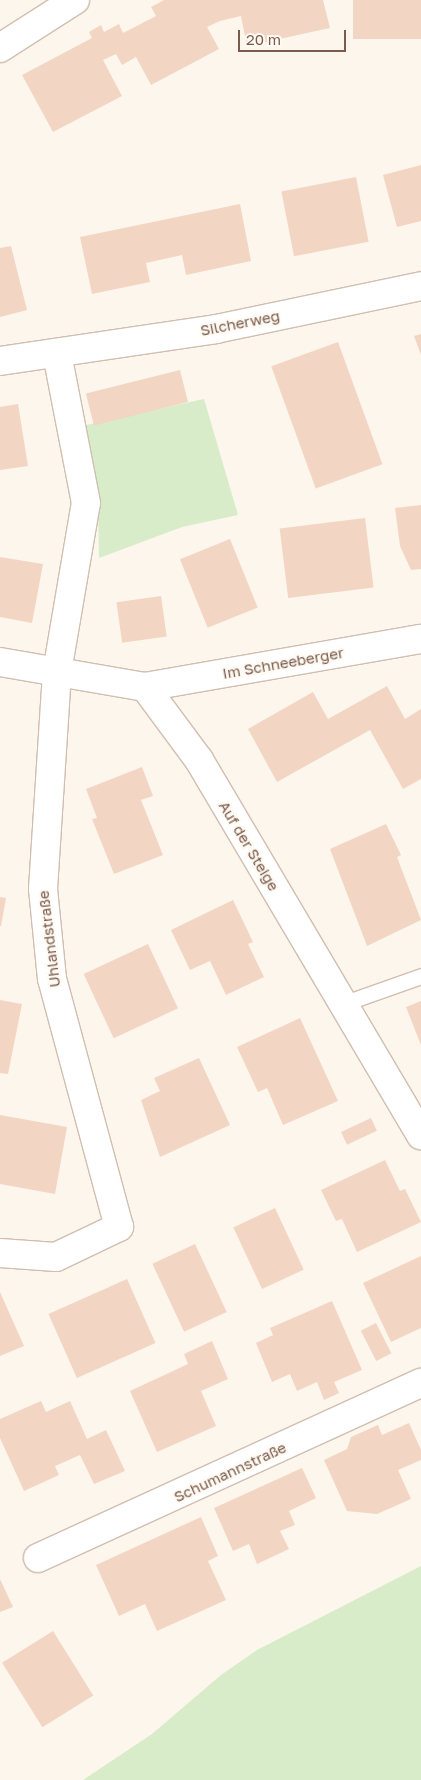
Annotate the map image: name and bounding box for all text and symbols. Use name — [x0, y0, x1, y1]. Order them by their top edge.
scale bar — [241, 20, 348, 52]
text: 20 m — [246, 30, 281, 48]
street label: Silcherweg — [199, 306, 281, 340]
street label: Im Schneeberger — [221, 643, 345, 683]
street label: Auf der Steige — [215, 798, 283, 894]
street label: Uhlandstraße — [34, 890, 64, 988]
street label: Schumannstraße — [171, 1438, 289, 1506]

